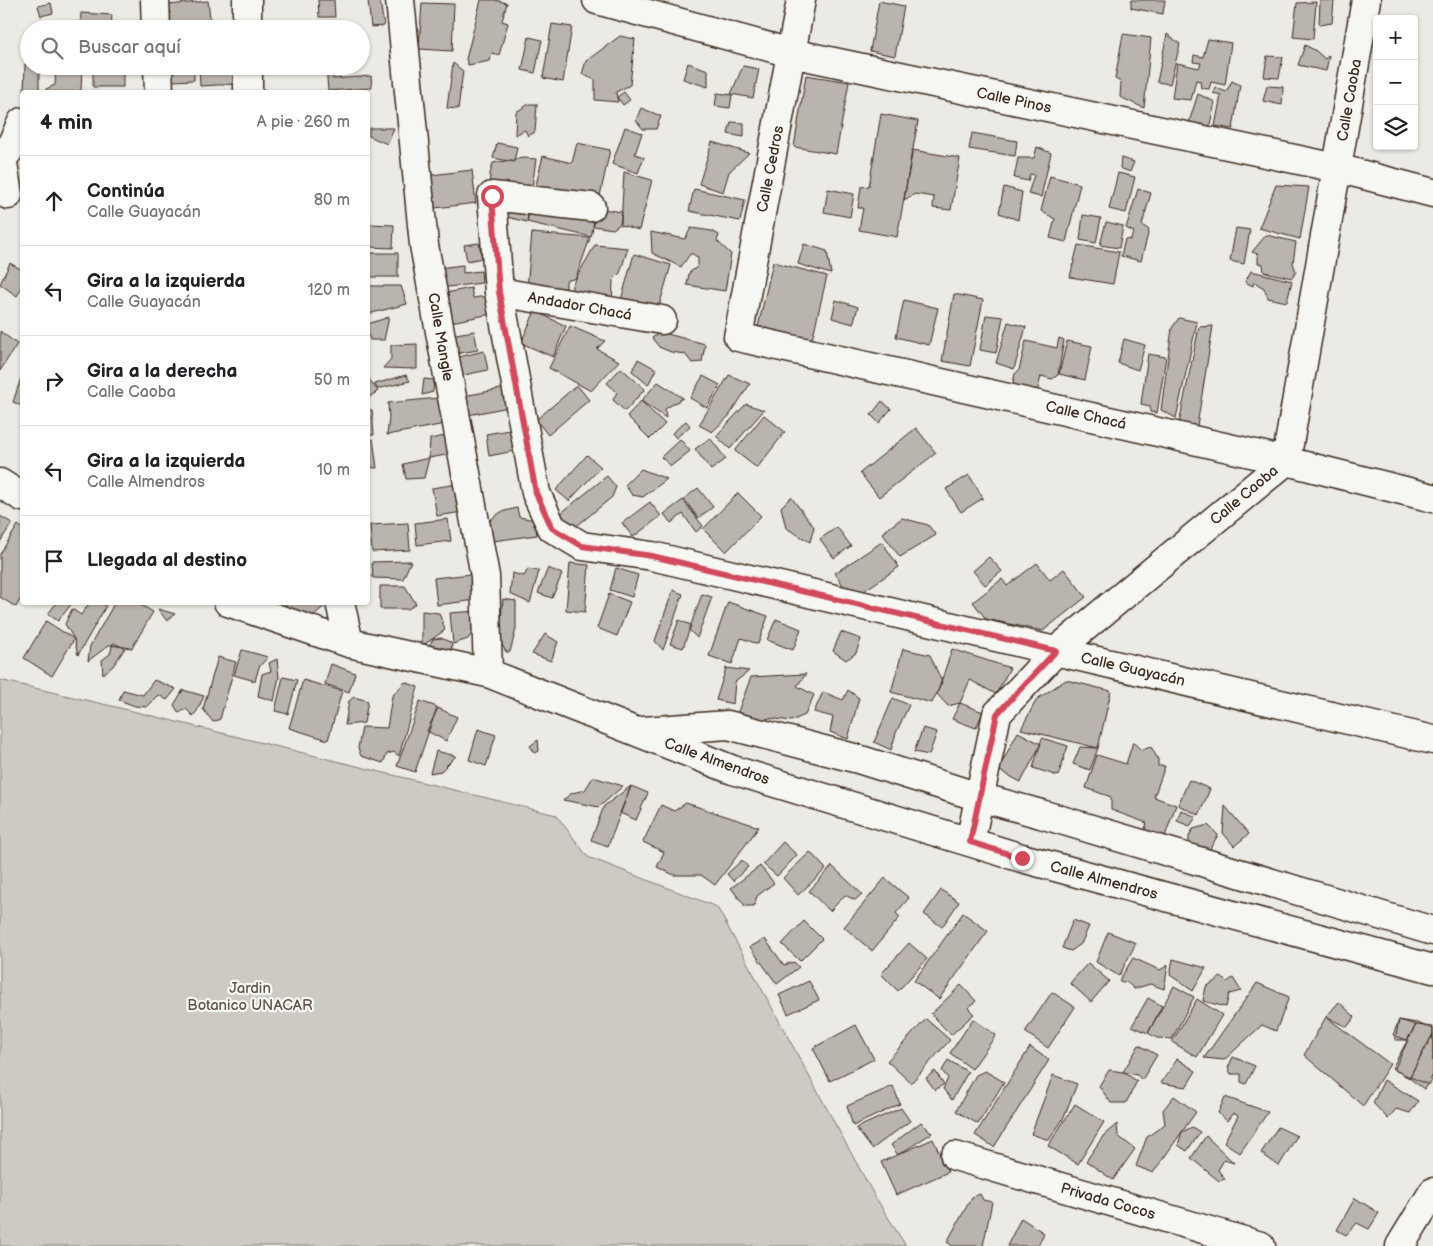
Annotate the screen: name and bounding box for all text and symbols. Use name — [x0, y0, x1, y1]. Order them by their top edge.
map controls — [1373, 15, 1418, 150]
button: + — [1373, 15, 1418, 60]
search box — [20, 20, 370, 75]
icon: search — [38, 34, 66, 62]
text: Buscar aquí — [78, 36, 181, 59]
street label: Calle Caoba — [1333, 57, 1366, 143]
button: − — [1373, 60, 1418, 105]
street label: Calle Pinos — [975, 83, 1054, 118]
button: layers — [1373, 105, 1418, 150]
text: 4 min — [40, 110, 93, 135]
text: A pie · 260 m — [257, 113, 350, 132]
street label: Calle Cedros — [753, 124, 788, 214]
text: Continúa — [87, 180, 165, 203]
route start — [481, 185, 504, 208]
icon: ahead — [40, 187, 68, 215]
text: 80 m — [314, 191, 350, 210]
text: Calle Guayacán — [87, 203, 201, 222]
text: Gira a la izquierda — [87, 270, 245, 293]
icon: left — [40, 277, 68, 305]
text: 120 m — [307, 281, 350, 300]
street label: Andador Chacá — [526, 288, 633, 325]
street label: Calle Mangle — [423, 291, 458, 383]
text: Calle Guayacán — [87, 293, 201, 312]
text: Gira a la derecha — [87, 360, 237, 383]
icon: right — [40, 367, 68, 395]
text: 50 m — [314, 371, 350, 390]
text: Calle Caoba — [87, 383, 176, 402]
street label: Calle Chacá — [1044, 397, 1128, 434]
text: Gira a la izquierda — [87, 450, 245, 473]
icon: left — [40, 457, 68, 485]
text: 10 m — [317, 461, 350, 480]
street label: Calle Caoba — [1206, 461, 1282, 529]
text: Calle Almendros — [87, 473, 205, 492]
icon: arrive — [40, 547, 68, 575]
text: Llegada al destino — [87, 549, 247, 572]
street label: Calle Guayacán — [1079, 648, 1187, 691]
street label: Calle Almendros — [662, 734, 773, 790]
route end — [1011, 847, 1034, 870]
street label: Calle Almendros — [1048, 857, 1160, 904]
park label: Jardin Botanico UNACAR — [187, 979, 313, 1015]
street label: Privada Cocos — [1058, 1179, 1158, 1224]

